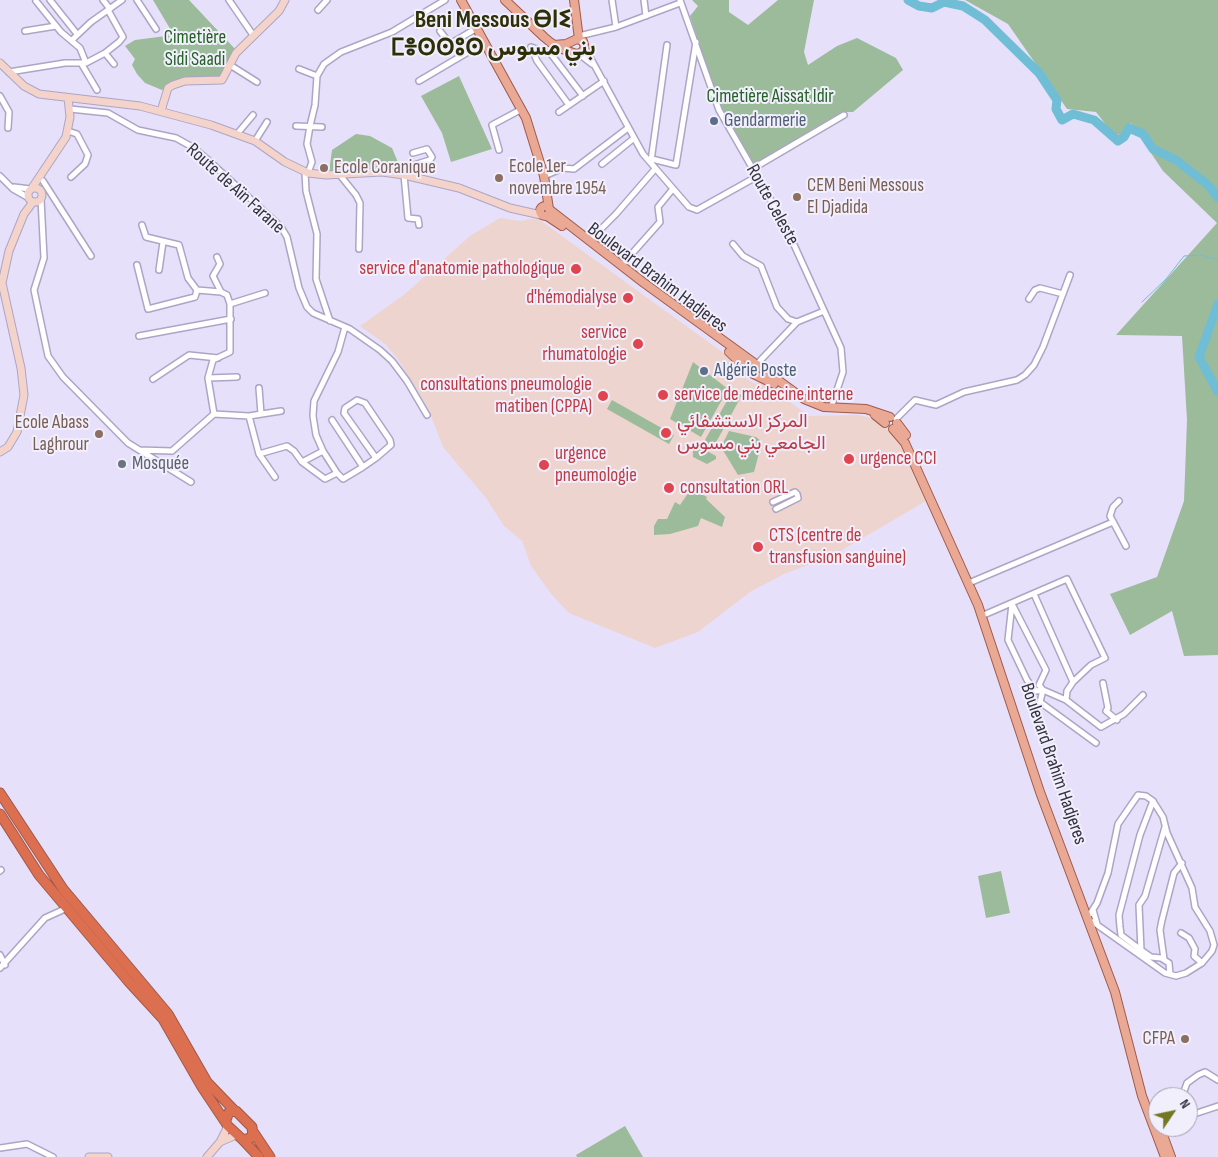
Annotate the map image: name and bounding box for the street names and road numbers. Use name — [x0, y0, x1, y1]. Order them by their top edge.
street label: Route de Aïn Farane — [181, 139, 289, 239]
street label: Route Celeste — [741, 161, 803, 249]
street label: Boulevard Brahim Hadjeres — [583, 218, 731, 338]
street label: Boulevard Brahim Hadjeres — [1015, 680, 1091, 848]

